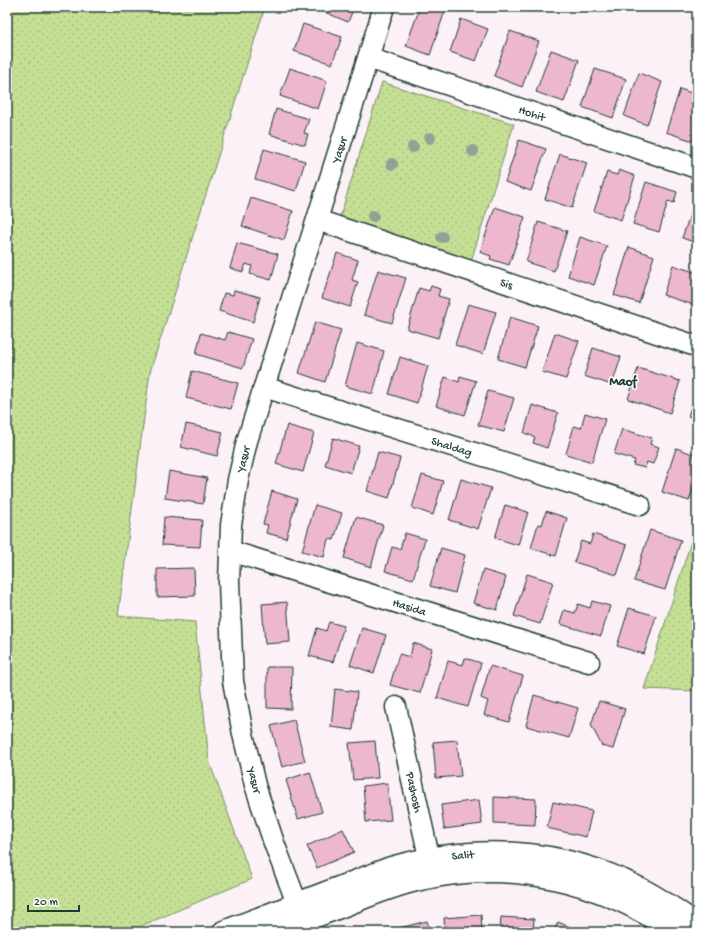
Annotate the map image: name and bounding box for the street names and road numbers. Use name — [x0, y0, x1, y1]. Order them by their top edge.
street label: Hohit — [516, 104, 548, 126]
street label: Yasur — [330, 134, 352, 166]
street label: Sis — [498, 276, 515, 294]
street label: Shaldag — [429, 435, 474, 461]
street label: Yasur — [235, 443, 255, 475]
street label: Hasida — [391, 597, 428, 620]
street label: Yasur — [243, 765, 264, 797]
street label: Pashosh — [401, 770, 424, 815]
street label: Salit — [451, 849, 476, 865]

